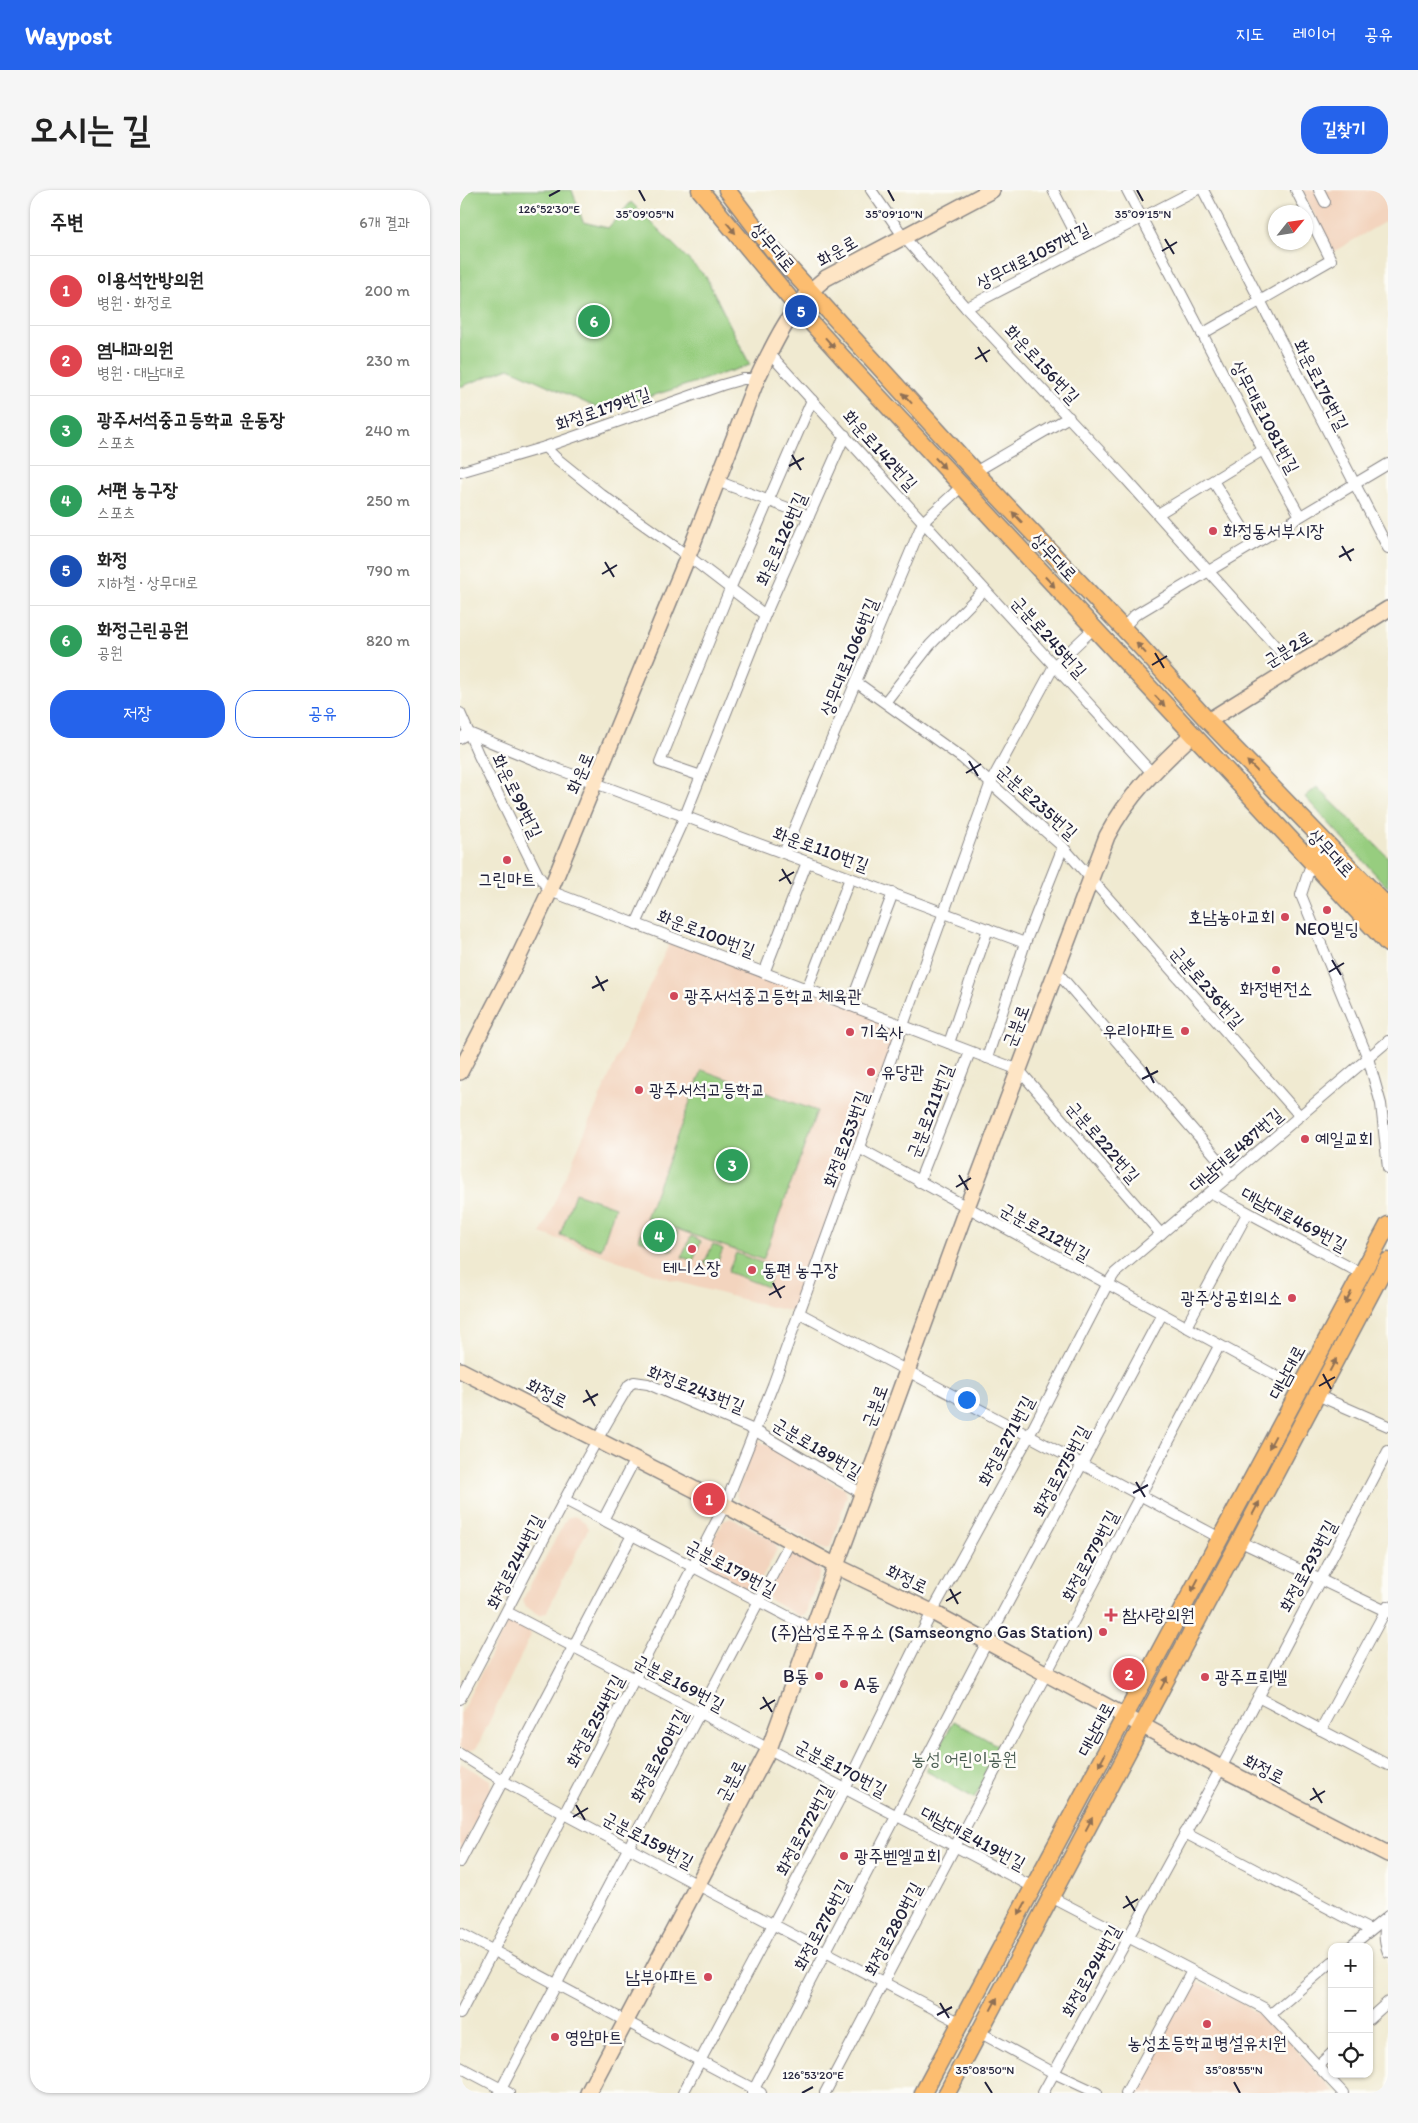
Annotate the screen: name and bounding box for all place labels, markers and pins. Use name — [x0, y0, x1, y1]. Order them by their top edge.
pin: 5 — [785, 292, 817, 330]
pin: 6 — [578, 302, 610, 340]
place label: 화정동서부시장 — [1223, 520, 1324, 542]
marker: 화정동서부시장 — [1207, 525, 1219, 537]
marker: 그린마트 — [501, 854, 513, 866]
place label: 그린마트 — [478, 868, 536, 890]
marker: NEO빌딩 — [1321, 904, 1333, 916]
place label: 호남농아교회 — [1188, 906, 1275, 928]
marker: 호남농아교회 — [1279, 911, 1291, 923]
place label: NEO빌딩 — [1295, 918, 1359, 940]
marker: 화정변전소 — [1270, 964, 1282, 976]
place label: 화정변전소 — [1240, 978, 1312, 1000]
place label: 광주서석중고등학교 체육관 — [684, 985, 862, 1007]
marker: 광주서석중고등학교 체육관 — [668, 990, 680, 1002]
place label: 우리아파트 — [1103, 1020, 1175, 1042]
place label: 기숙사 — [860, 1021, 904, 1043]
marker: 우리아파트 — [1179, 1025, 1191, 1037]
marker: 기숙사 — [844, 1026, 856, 1038]
place label: 유당관 — [881, 1061, 924, 1083]
marker: 유당관 — [865, 1066, 877, 1078]
place label: 광주서석고등학교 — [649, 1079, 765, 1101]
marker: 광주서석고등학교 — [633, 1084, 645, 1096]
place label: 예일교회 — [1315, 1128, 1373, 1150]
marker: 예일교회 — [1299, 1133, 1311, 1145]
pin: 3 — [716, 1146, 748, 1184]
pin: 4 — [643, 1217, 675, 1255]
marker: 테니스장 — [686, 1243, 698, 1255]
place label: 테니스장 — [663, 1257, 721, 1279]
place label: 동편 농구장 — [762, 1259, 838, 1281]
marker: 동편 농구장 — [746, 1264, 758, 1276]
place label: 광주상공회의소 — [1181, 1287, 1282, 1309]
marker: 광주상공회의소 — [1286, 1292, 1298, 1304]
pin: 1 — [693, 1480, 725, 1518]
place label: 참사랑의원 — [1122, 1604, 1194, 1626]
marker: 참사랑의원 — [1104, 1608, 1118, 1622]
place label: (주)삼성로주유소 (Samseongno Gas Station) — [771, 1621, 1093, 1643]
marker: (주)삼성로주유소 (Samseongno Gas Station) — [1097, 1626, 1109, 1638]
pin: 2 — [1113, 1655, 1145, 1693]
place label: B동 — [783, 1665, 809, 1687]
place label: 광주프뢰벨 — [1215, 1666, 1287, 1688]
marker: B동 — [813, 1670, 825, 1682]
marker: 광주프뢰벨 — [1199, 1671, 1211, 1683]
place label: A동 — [854, 1673, 880, 1695]
marker: A동 — [838, 1678, 850, 1690]
place label: 광주벧엘교회 — [854, 1845, 941, 1867]
marker: 광주벧엘교회 — [838, 1850, 850, 1862]
place label: 남부아파트 — [626, 1966, 698, 1988]
marker: 남부아파트 — [702, 1971, 714, 1983]
marker: 농성초등학교병설유치원 — [1201, 2018, 1213, 2030]
place label: 영암마트 — [565, 2026, 623, 2048]
marker: 영암마트 — [549, 2031, 561, 2043]
place label: 농성초등학교병설유치원 — [1127, 2032, 1287, 2054]

